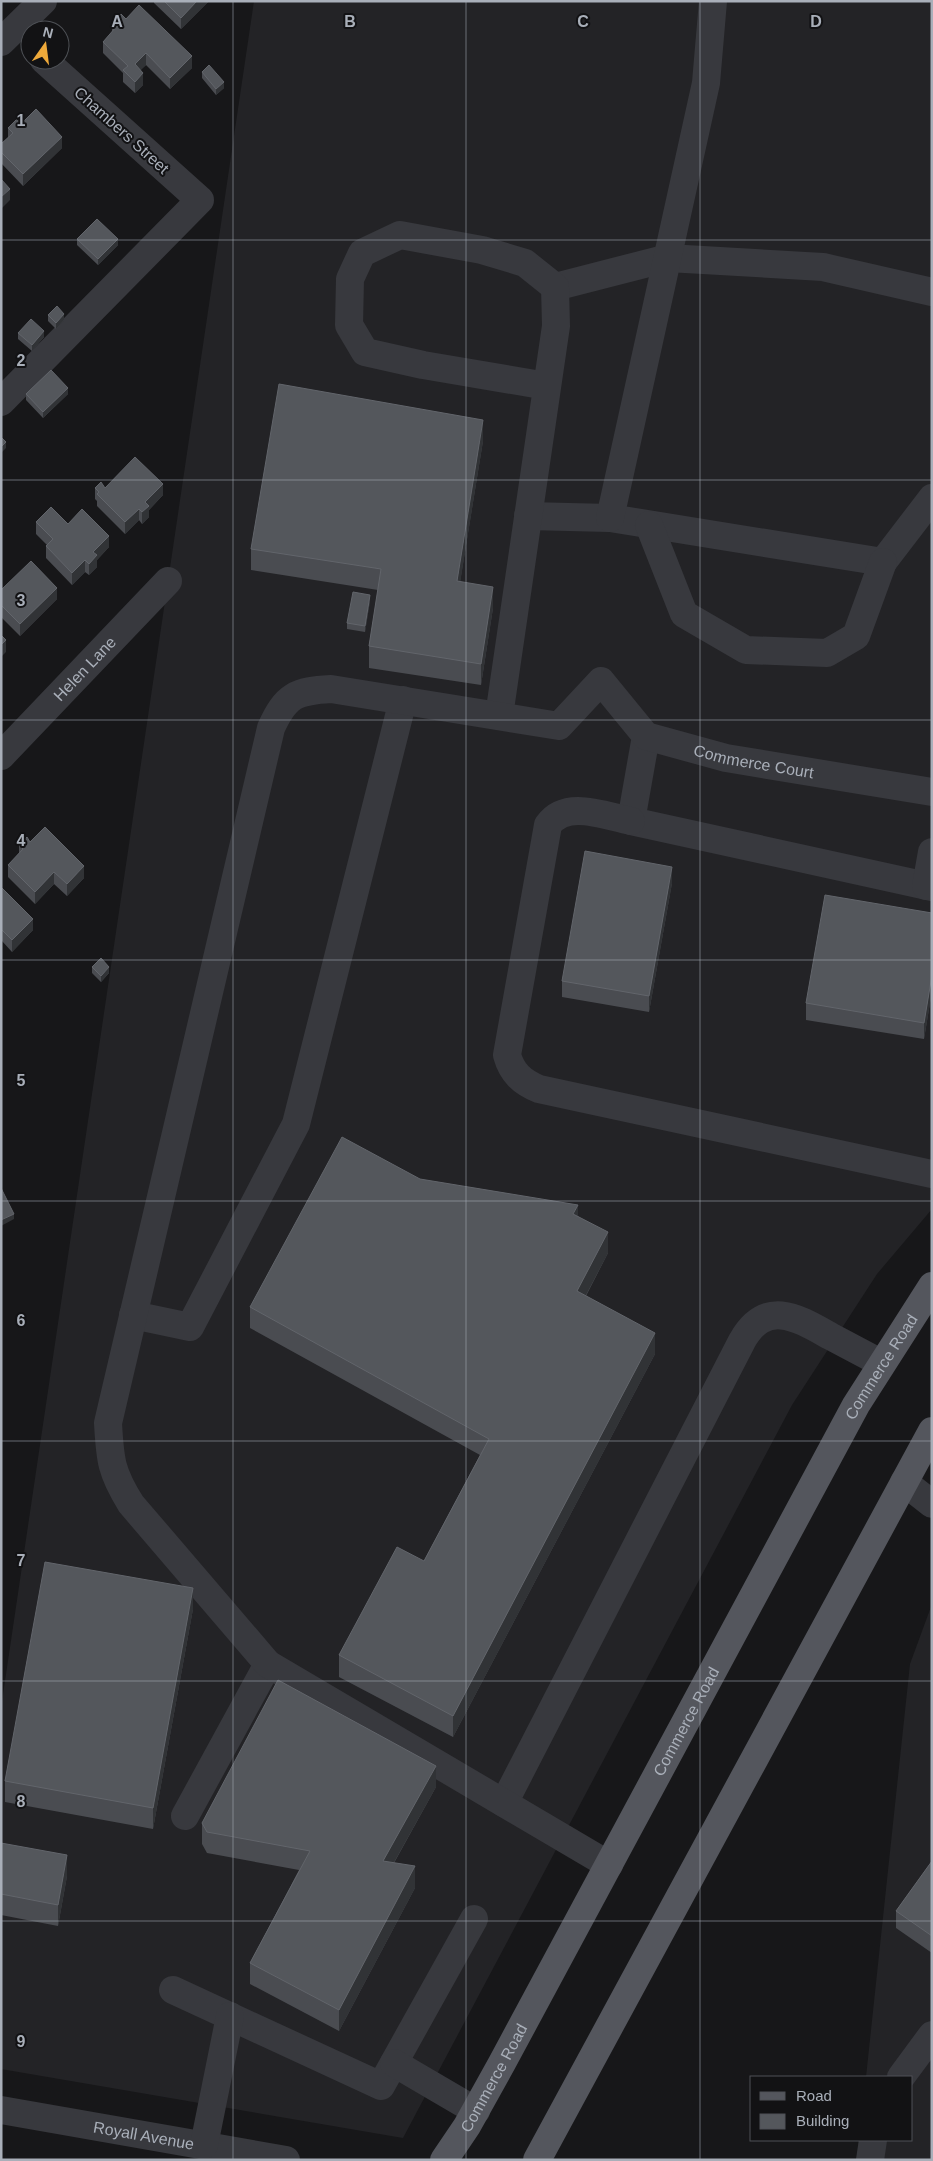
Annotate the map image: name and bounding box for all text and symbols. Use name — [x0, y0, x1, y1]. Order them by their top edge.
text: A — [111, 13, 123, 30]
text: B — [344, 13, 356, 30]
text: C — [577, 13, 589, 30]
text: D — [810, 13, 822, 30]
north arrow — [20, 20, 70, 70]
text: N — [41, 23, 55, 41]
street label: Chambers Street — [71, 84, 173, 178]
text: 1 — [17, 112, 26, 129]
text: 2 — [17, 352, 26, 369]
text: 3 — [17, 592, 26, 609]
street label: Helen Lane — [50, 633, 119, 704]
street label: Commerce Court — [692, 742, 815, 781]
text: 4 — [17, 832, 26, 849]
text: 5 — [17, 1072, 26, 1089]
street label: Commerce Road — [842, 1311, 921, 1422]
text: 6 — [17, 1312, 26, 1329]
text: 7 — [17, 1552, 26, 1569]
street label: Commerce Road — [650, 1664, 722, 1779]
text: 8 — [17, 1793, 26, 1810]
street label: Commerce Road — [457, 2021, 530, 2135]
text: 9 — [17, 2033, 26, 2050]
legend — [750, 2076, 913, 2141]
text: Road — [796, 2087, 832, 2104]
text: Building — [796, 2112, 849, 2129]
street label: Royall Avenue — [92, 2118, 196, 2153]

